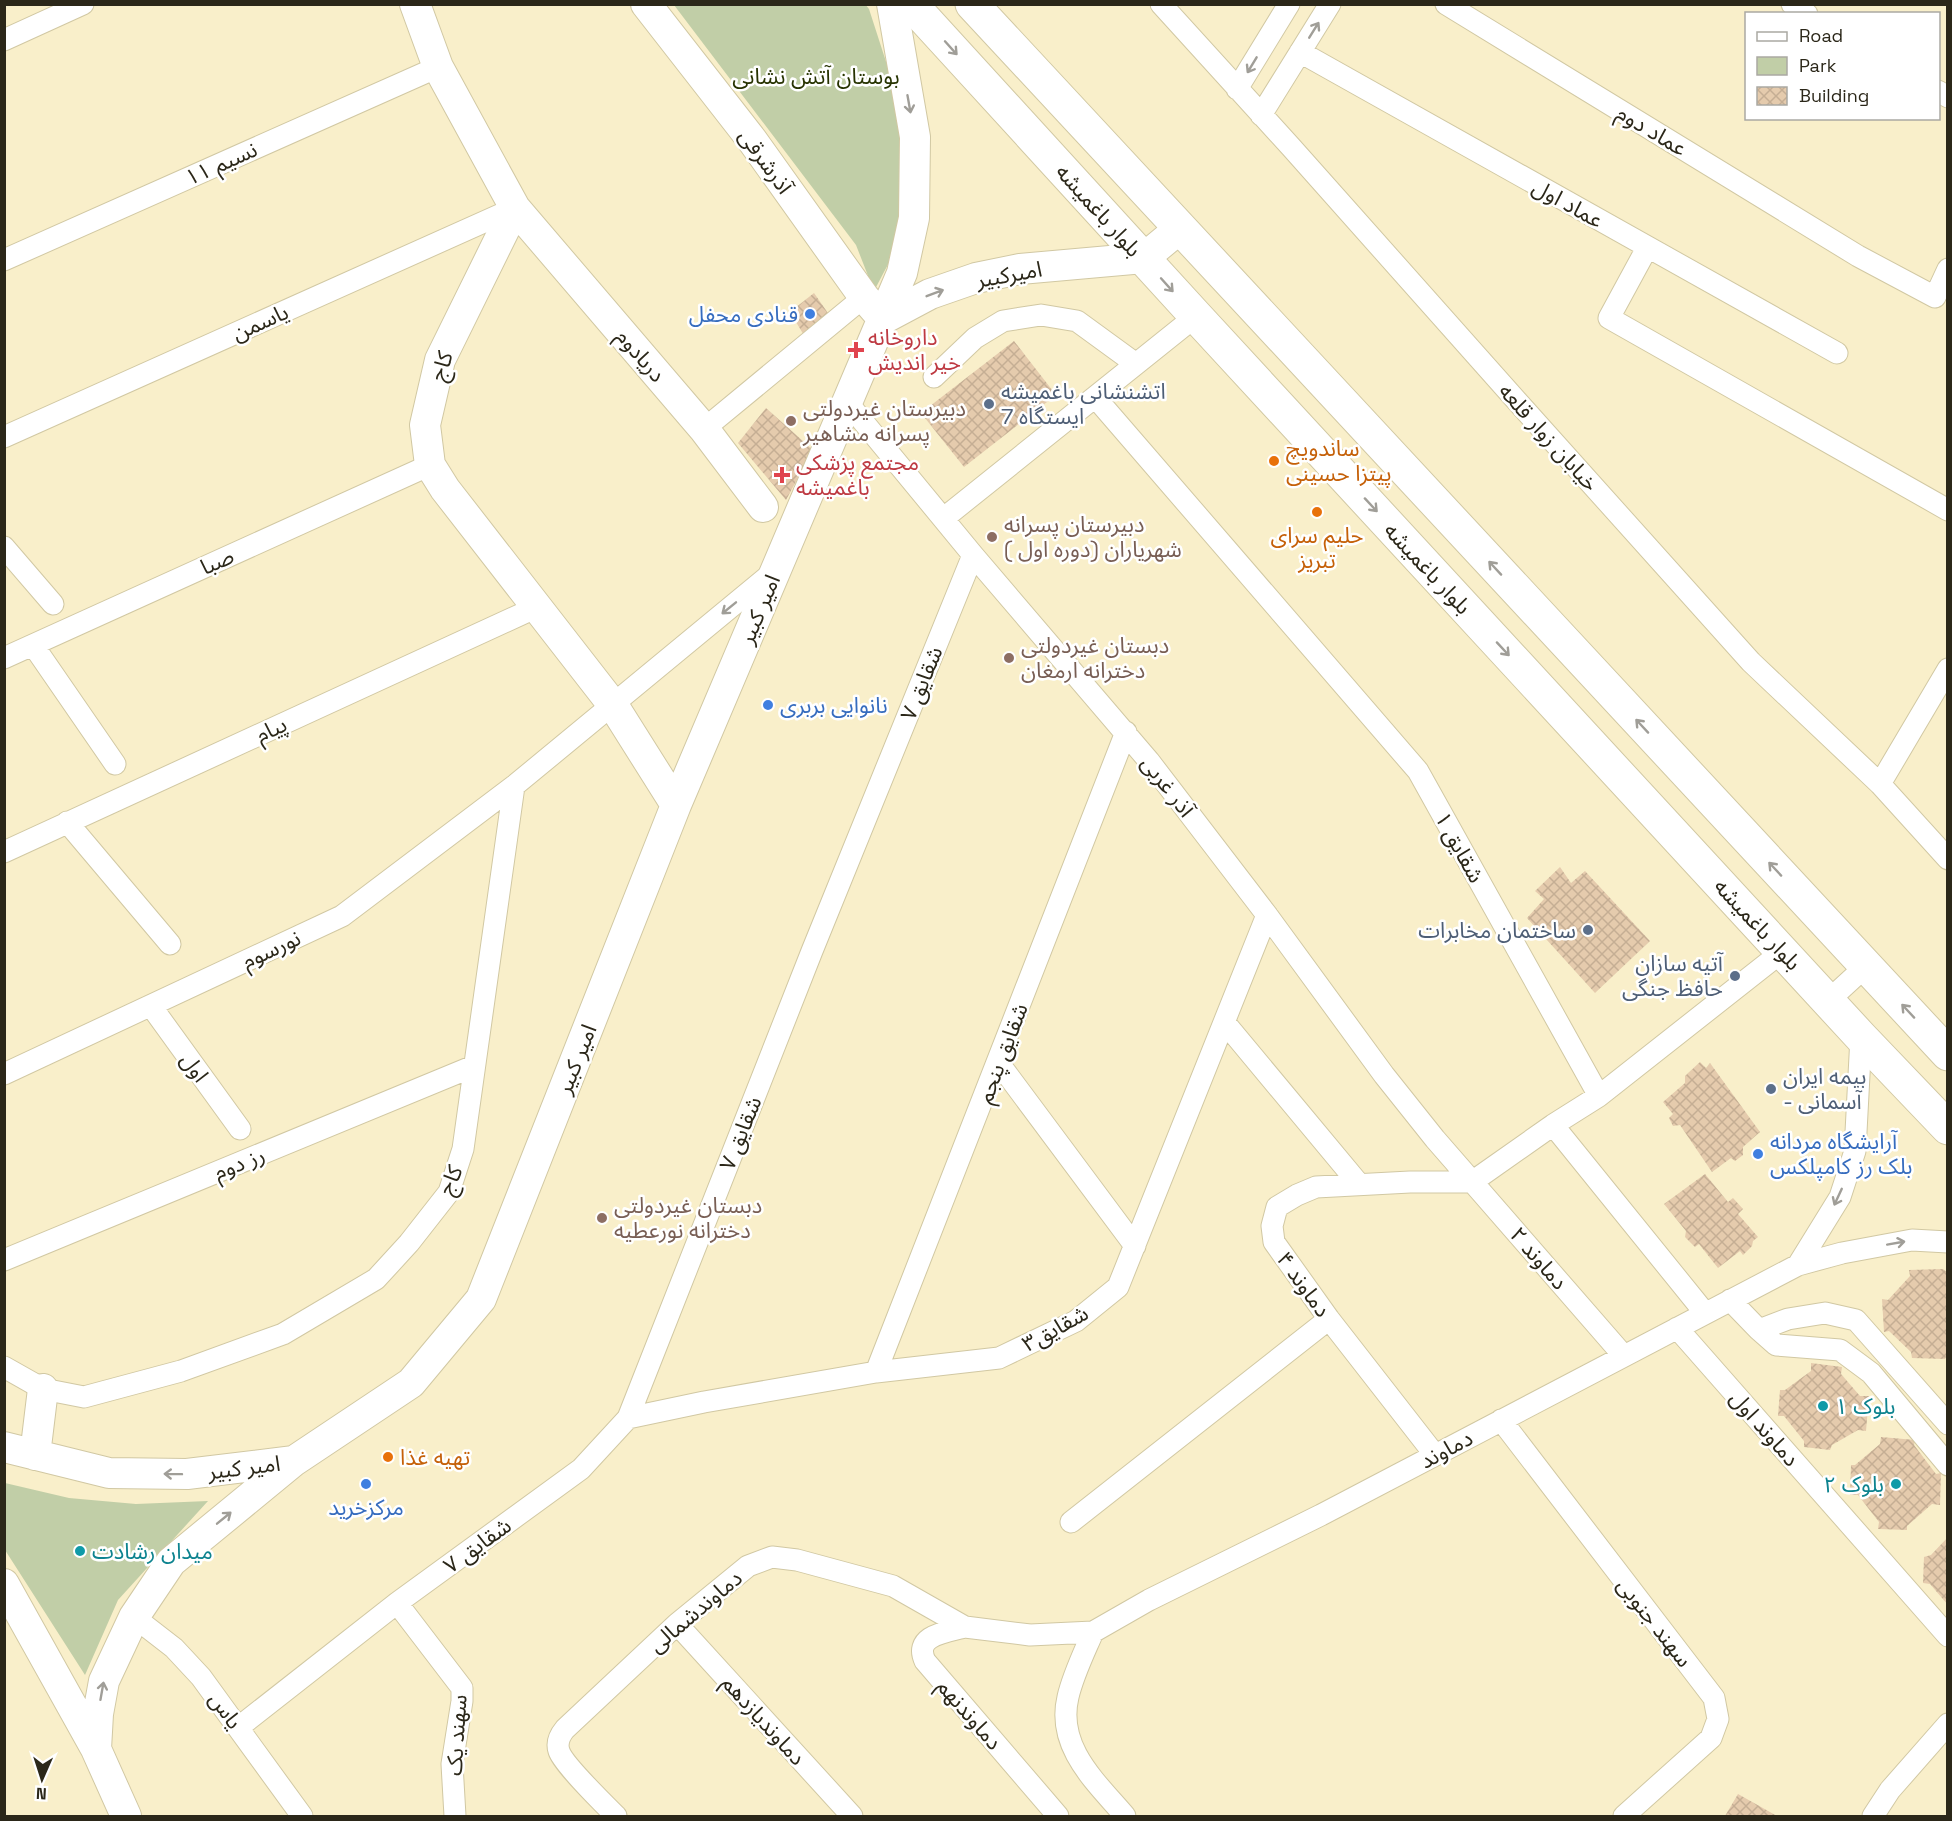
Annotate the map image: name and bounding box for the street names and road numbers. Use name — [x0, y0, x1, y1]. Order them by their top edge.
street label: عماد دوم — [1610, 98, 1692, 164]
street label: آذرشرقی — [733, 123, 800, 201]
street label: نسیم ۱۱ — [181, 135, 263, 194]
street label: بلوار باغمیشه — [1050, 158, 1148, 262]
street label: عماد اول — [1528, 172, 1608, 234]
street label: امیرکبیر — [973, 254, 1044, 294]
street label: یاسمن — [227, 297, 293, 347]
street label: دریادوم — [608, 322, 672, 390]
street label: کاج — [423, 347, 462, 385]
street label: خیابان زوار قلعه — [1493, 377, 1605, 497]
street label: بلوار باغمیشه — [1378, 516, 1478, 620]
street label: صبا — [196, 541, 238, 581]
street label: امیر کبیر — [731, 570, 786, 649]
street label: شقایق ۷ — [894, 642, 948, 724]
street label: پیام — [251, 710, 293, 751]
street label: آذر غربی — [1135, 750, 1202, 824]
street label: شقایق ۱ — [1429, 806, 1491, 888]
street label: بلوار باغمیشه — [1708, 872, 1808, 976]
street label: نورسوم — [237, 923, 306, 978]
street label: شقایق پنجم — [970, 999, 1037, 1108]
street label: امیر کبیر — [549, 1020, 603, 1099]
street label: اول — [175, 1046, 215, 1088]
street label: شقایق ۷ — [713, 1092, 767, 1174]
street label: رز دوم — [209, 1140, 270, 1189]
street label: کاج — [431, 1160, 472, 1200]
street label: دماوند ۲ — [1504, 1221, 1574, 1295]
street label: دماوند ۴ — [1271, 1246, 1337, 1322]
street label: شقایق۳ — [1017, 1298, 1093, 1358]
street label: دماوند اول — [1724, 1384, 1806, 1472]
street label: دماوند — [1415, 1424, 1477, 1474]
street label: امیر کبیر — [205, 1449, 282, 1485]
street label: شقایق ۷ — [438, 1511, 516, 1579]
street label: دماوندشمالی — [642, 1564, 748, 1658]
street label: سهند جنوبی — [1611, 1571, 1699, 1673]
street label: دماوندیازدهم — [714, 1669, 812, 1773]
street label: دماوندنهم — [929, 1673, 1009, 1757]
street label: یاس — [203, 1686, 249, 1734]
street label: سهند یک — [439, 1693, 473, 1777]

